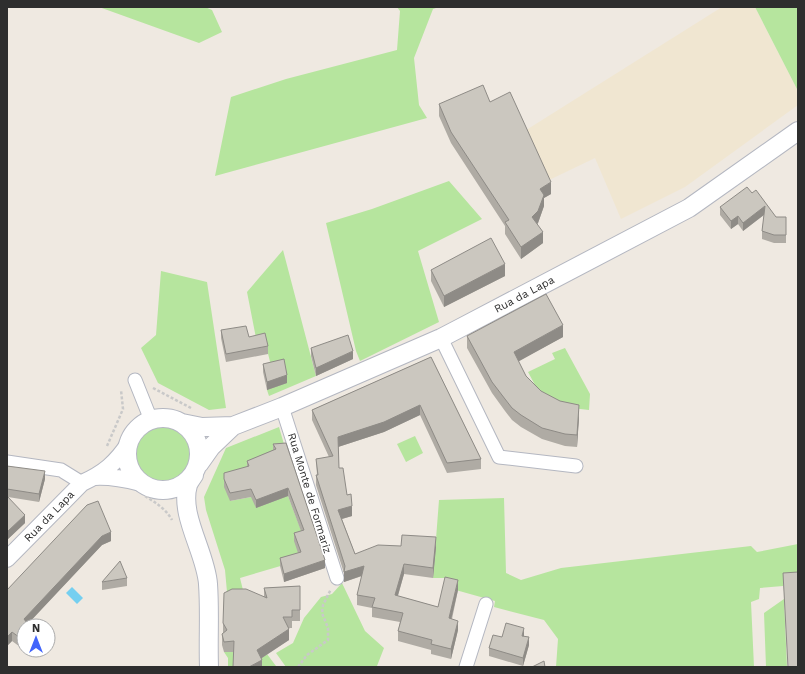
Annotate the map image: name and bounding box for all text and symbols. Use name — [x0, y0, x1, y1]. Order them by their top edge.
street label: Rua da Lapa — [492, 273, 557, 316]
street label: Rua Monte de Formariz — [285, 431, 334, 555]
street label: Rua da Lapa — [22, 488, 77, 545]
north arrow — [16, 618, 56, 658]
text: N — [32, 622, 40, 635]

